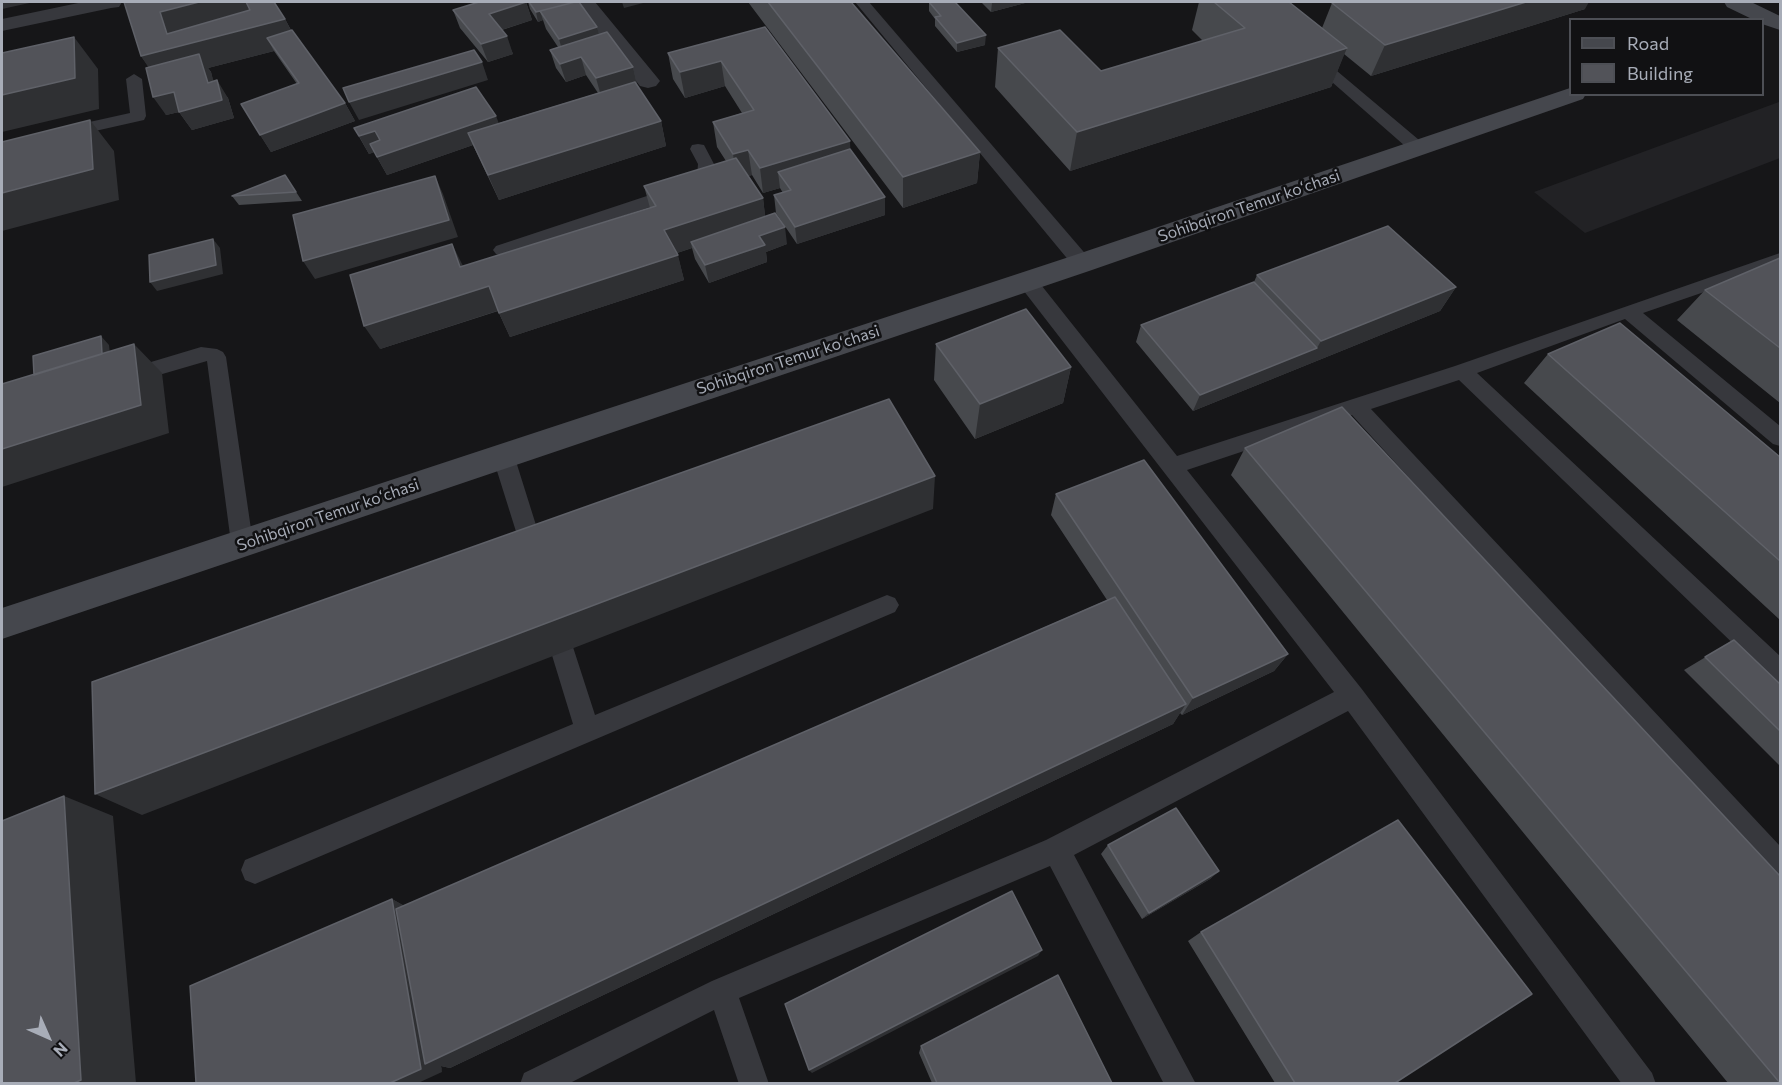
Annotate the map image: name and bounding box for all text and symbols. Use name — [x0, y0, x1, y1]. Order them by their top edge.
legend — [1569, 18, 1764, 96]
text: Road — [1627, 32, 1669, 54]
text: Building — [1627, 62, 1693, 84]
street label: Sohibqiron Temur koʻchasi — [1155, 166, 1343, 246]
street label: Sohibqiron Temur koʻchasi — [694, 321, 882, 399]
street label: Sohibqiron Temur koʻchasi — [234, 475, 422, 555]
north arrow — [18, 1007, 78, 1067]
text: N — [50, 1039, 72, 1061]

